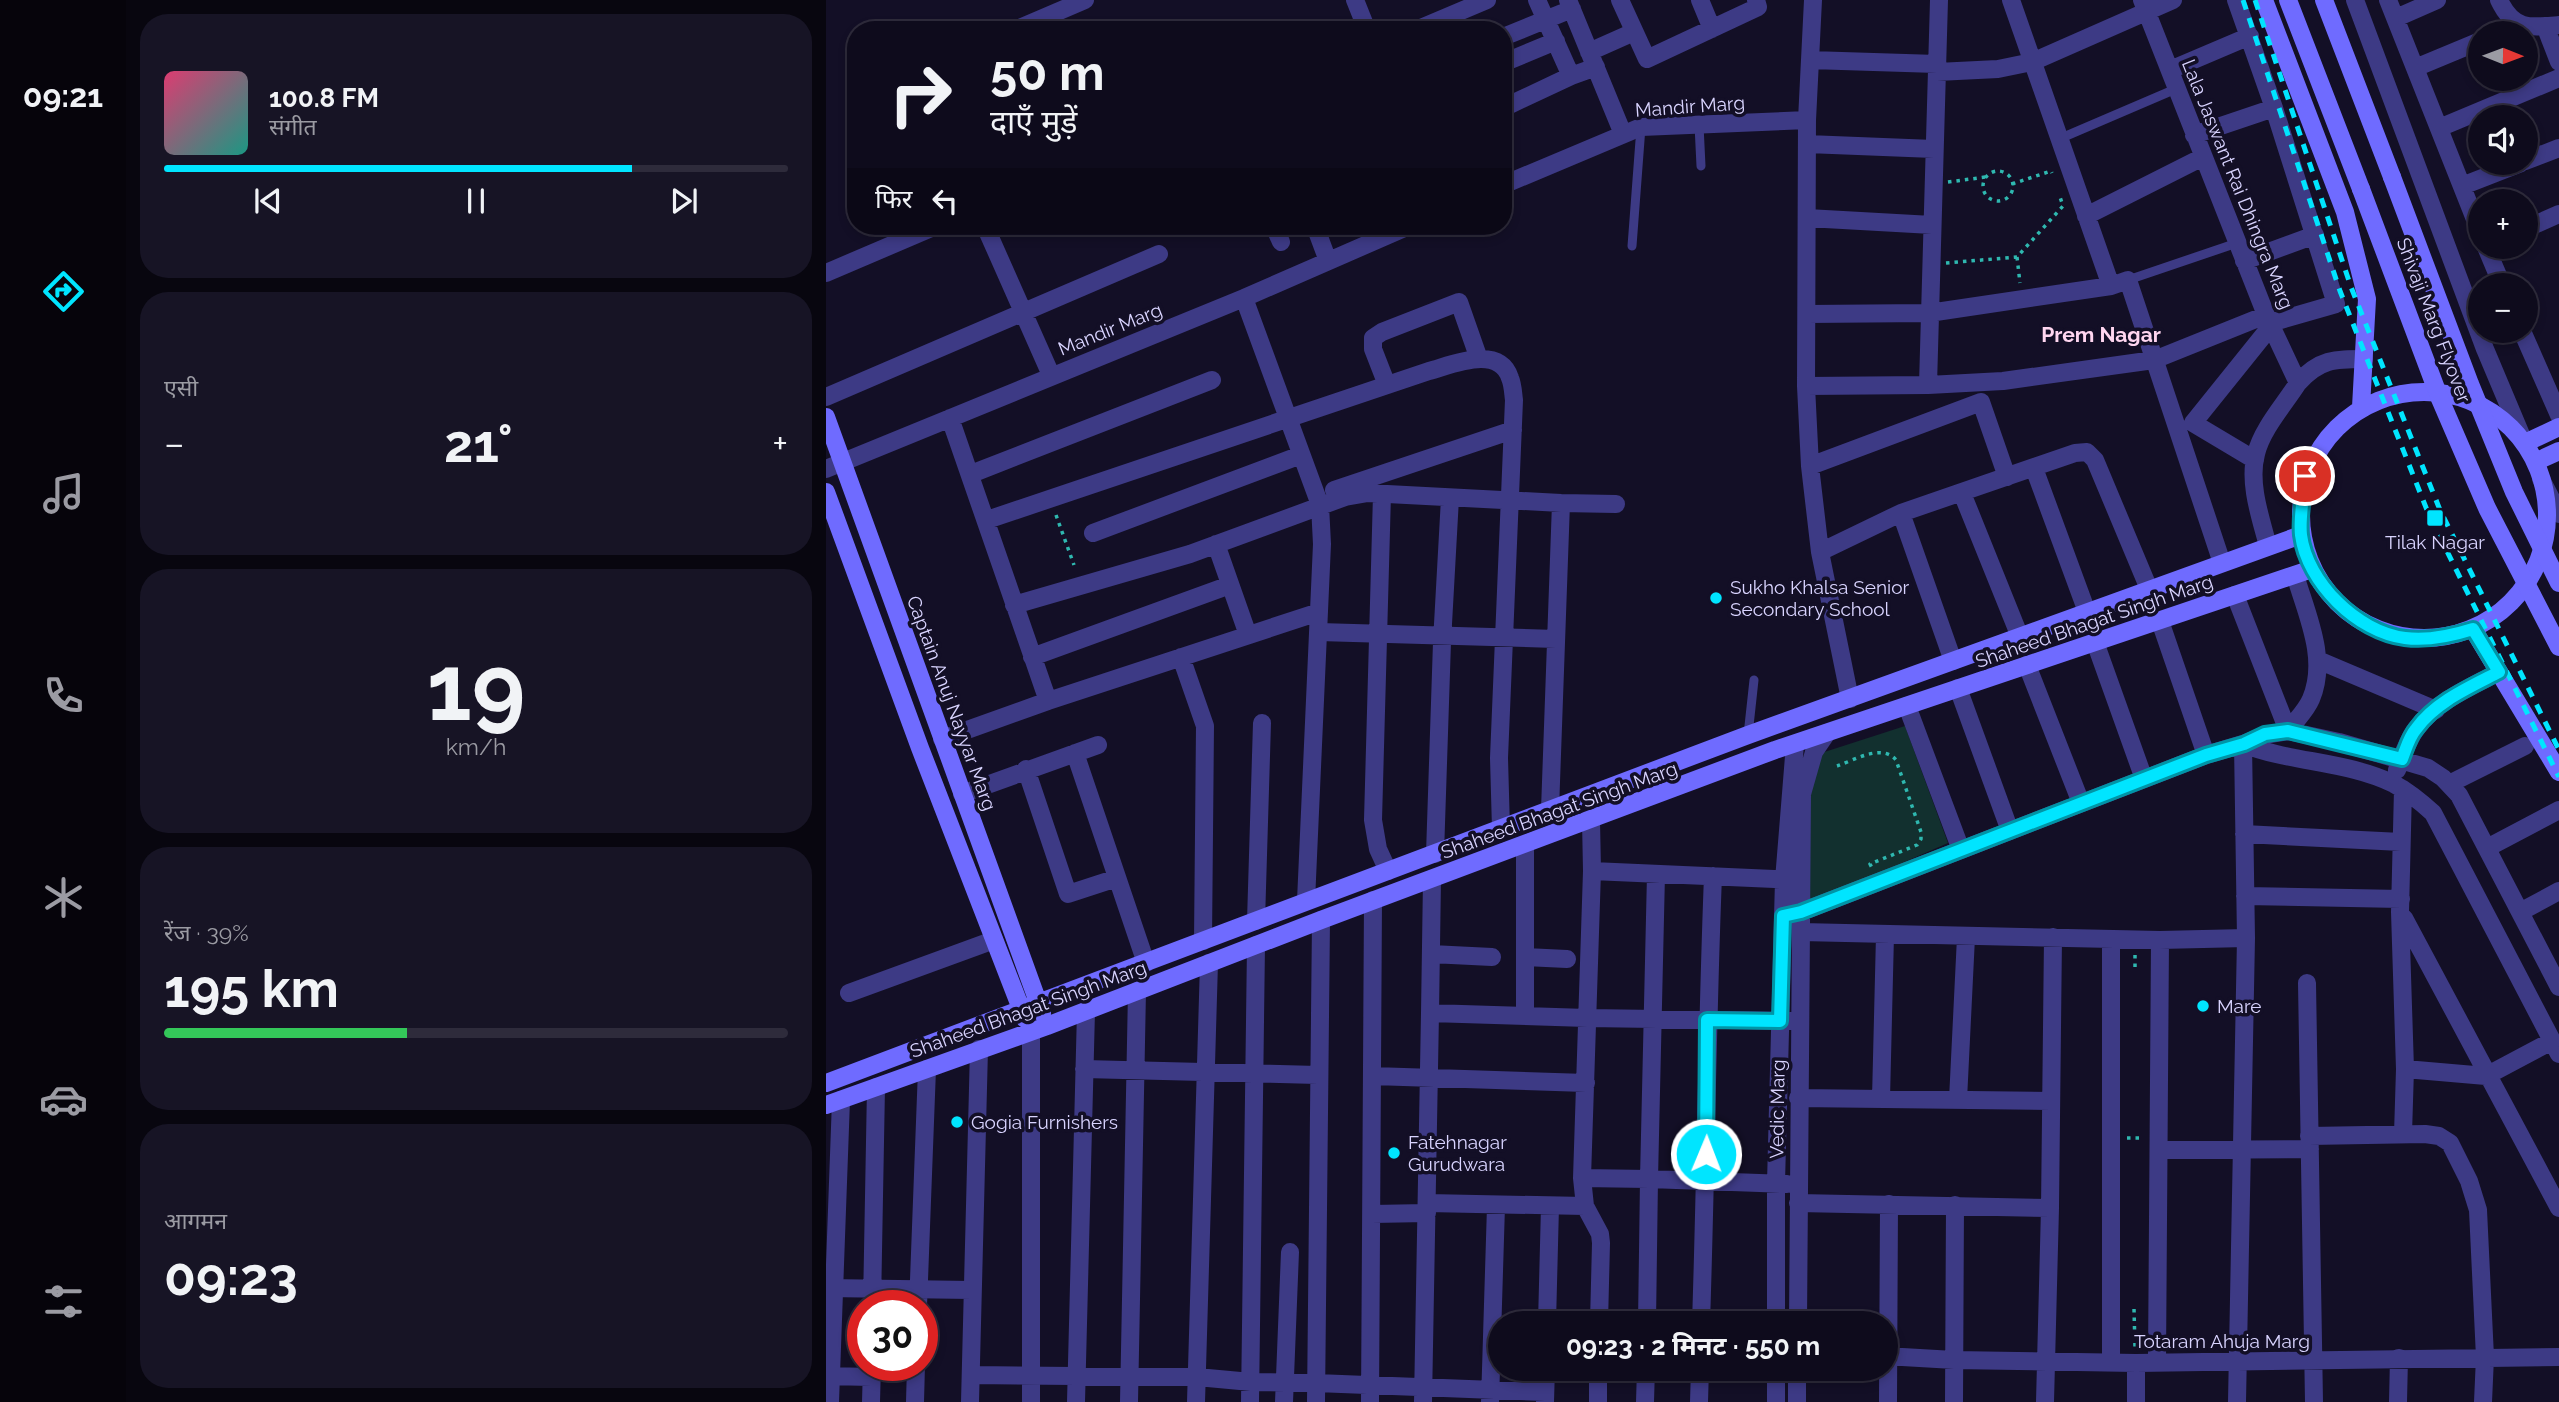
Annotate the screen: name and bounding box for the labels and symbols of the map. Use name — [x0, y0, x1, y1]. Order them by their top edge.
north arrow — [2468, 21, 2538, 91]
street label: Lala Jaswant Rai Dhingra Marg — [2178, 56, 2298, 312]
street label: Mandir Marg — [1634, 91, 1746, 121]
street label: Shivaji Marg Flyover — [2392, 235, 2476, 406]
street label: Mandir Marg — [1055, 298, 1165, 360]
district label: Prem Nagar — [2041, 322, 2161, 347]
pin — [2275, 446, 2335, 506]
marker: Tilak Nagar — [2425, 508, 2445, 528]
place label: Tilak Nagar — [2385, 531, 2485, 553]
street label: Shaheed Bhagat Singh Marg — [1972, 570, 2216, 672]
place label: Sukho Khalsa Senior Secondary School — [1730, 576, 1910, 620]
marker: Sukho Khalsa Senior Secondary School — [1708, 590, 1724, 606]
street label: Captain Anuj Nayyar Marg — [903, 593, 1001, 813]
street label: Shaheed Bhagat Singh Marg — [1438, 757, 1680, 863]
street label: Shaheed Bhagat Singh Marg — [907, 956, 1149, 1062]
place label: Mare — [2217, 995, 2261, 1017]
marker: Mare — [2195, 998, 2211, 1014]
street label: Vedic Marg — [1765, 1059, 1789, 1159]
place label: Gogia Furnishers — [971, 1111, 1118, 1133]
marker: Gogia Furnishers — [949, 1114, 965, 1130]
position arrow — [1669, 1117, 1743, 1191]
place label: Fatehnagar Gurudwara — [1408, 1131, 1507, 1175]
marker: Fatehnagar Gurudwara — [1386, 1145, 1402, 1161]
speed limit sign: 30 — [847, 1290, 938, 1381]
street label: Totaram Ahuja Marg — [2134, 1330, 2310, 1352]

